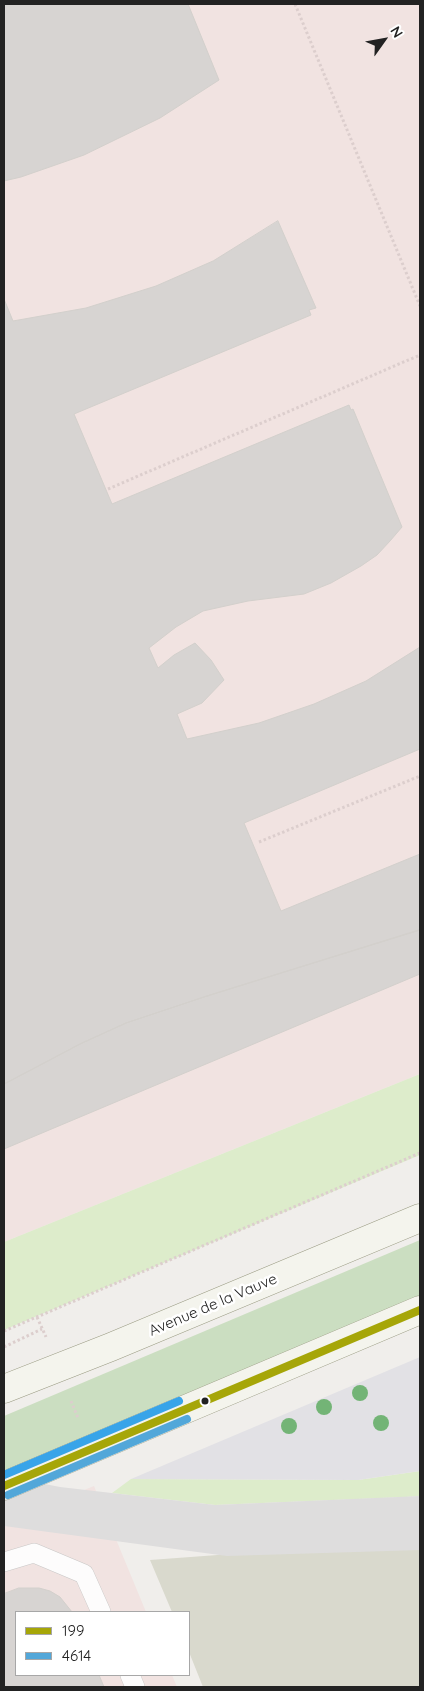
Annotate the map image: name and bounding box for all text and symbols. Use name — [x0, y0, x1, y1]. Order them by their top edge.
north arrow — [359, 15, 409, 65]
text: N — [386, 23, 407, 41]
street label: Avenue de la Vauve — [146, 1270, 280, 1340]
unlabelled marker — [200, 1396, 210, 1406]
legend — [15, 1611, 190, 1676]
text: 199 — [62, 1621, 84, 1640]
text: 4614 — [62, 1646, 91, 1665]

